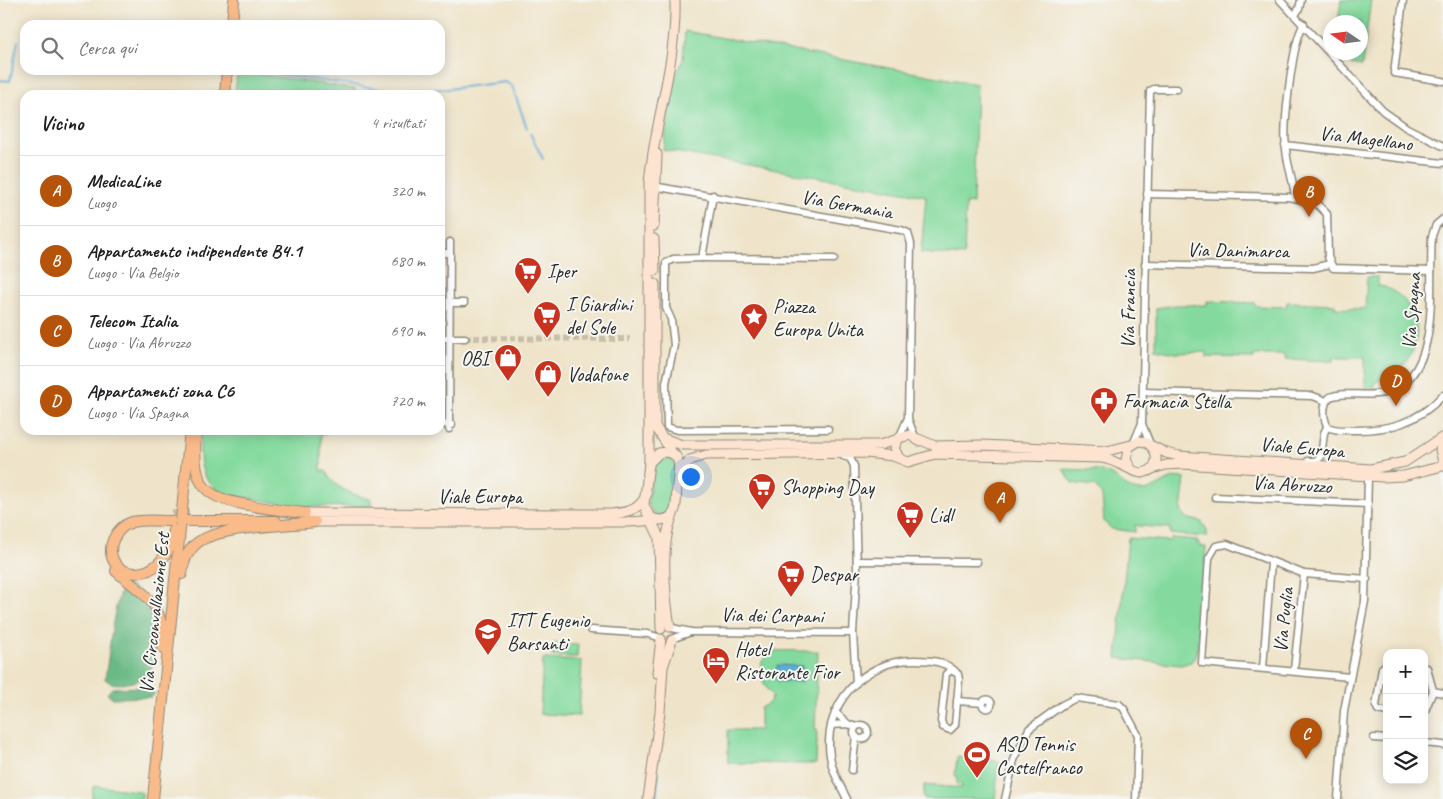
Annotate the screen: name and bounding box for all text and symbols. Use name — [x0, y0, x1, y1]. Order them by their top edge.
north arrow — [1323, 15, 1368, 60]
search box — [20, 20, 445, 75]
icon: search — [38, 34, 66, 62]
text: Cerca qui — [78, 36, 137, 60]
text: Vicino — [40, 110, 83, 136]
text: 4 risultati — [371, 113, 425, 133]
street label: Via Magellano — [1318, 120, 1415, 157]
text: MedicaLine — [87, 169, 160, 193]
pin: B — [1293, 176, 1325, 217]
text: A — [52, 181, 60, 201]
text: 320 m — [391, 181, 425, 201]
street label: Via Germania — [799, 184, 896, 225]
text: Luogo — [87, 193, 116, 213]
street label: Via Danimarca — [1187, 237, 1291, 264]
text: Appartamento indipendente B4.1 — [87, 239, 302, 263]
text: B — [52, 251, 60, 271]
text: 680 m — [391, 251, 425, 271]
supermarket icon: Iper — [513, 256, 543, 295]
place label: Iper — [547, 259, 578, 284]
text: Luogo · Via Belgio — [87, 263, 178, 283]
street label: Via Francia — [1115, 267, 1142, 349]
street label: Via Spagna — [1396, 271, 1427, 350]
place label: I Giardini del Sole — [566, 292, 634, 340]
place label: Piazza Europa Unita — [773, 294, 865, 342]
supermarket icon: I Giardini del Sole — [532, 300, 562, 339]
place icon: Piazza Europa Unita — [739, 302, 769, 341]
text: Telecom Italia — [87, 309, 177, 333]
text: C — [52, 321, 60, 341]
text: 690 m — [391, 321, 425, 341]
text: Luogo · Via Abruzzo — [87, 333, 190, 353]
shop icon: OBI — [493, 343, 523, 382]
place label: OBI — [461, 346, 493, 371]
shop icon: Vodafone — [533, 359, 563, 398]
place label: Vodafone — [567, 362, 629, 387]
pin: D — [1380, 365, 1412, 406]
text: Appartamenti zona C6 — [87, 379, 234, 403]
pharmacy icon: Farmacia Stella — [1089, 386, 1119, 425]
place label: Farmacia Stella — [1123, 389, 1232, 414]
text: D — [51, 391, 61, 411]
text: 720 m — [391, 391, 425, 411]
text: Luogo · Via Spagna — [87, 403, 188, 423]
street label: Viale Europa — [1259, 431, 1347, 464]
your location — [678, 464, 704, 490]
street label: Via Abruzzo — [1252, 470, 1333, 499]
supermarket icon: Shopping Day — [747, 472, 777, 511]
place label: Shopping Day — [781, 475, 876, 500]
pin: A — [984, 482, 1016, 523]
street label: Viale Europa — [438, 484, 524, 509]
supermarket icon: Lidl — [895, 500, 925, 539]
place label: Lidl — [929, 503, 956, 528]
street label: Via Circonvallazione Est — [134, 529, 176, 695]
supermarket icon: Despar — [776, 559, 806, 598]
place label: Despar — [810, 562, 860, 587]
street label: Via Puglia — [1268, 585, 1300, 654]
street label: Via dei Carpani — [721, 602, 826, 629]
place label: ITT Eugenio Barsanti — [507, 608, 590, 656]
school or university icon: ITT Eugenio Barsanti — [473, 617, 503, 656]
place label: Hotel Ristorante Fior — [735, 637, 841, 685]
hotel icon: Hotel Ristorante Fior — [701, 646, 731, 685]
map controls — [1383, 649, 1428, 784]
button: + — [1383, 649, 1428, 694]
button: − — [1383, 694, 1428, 739]
pin: C — [1290, 718, 1322, 759]
place label: ASD Tennis Castelfranco — [996, 732, 1083, 780]
button: layers — [1383, 739, 1428, 784]
sports icon: ASD Tennis Castelfranco — [962, 740, 992, 779]

